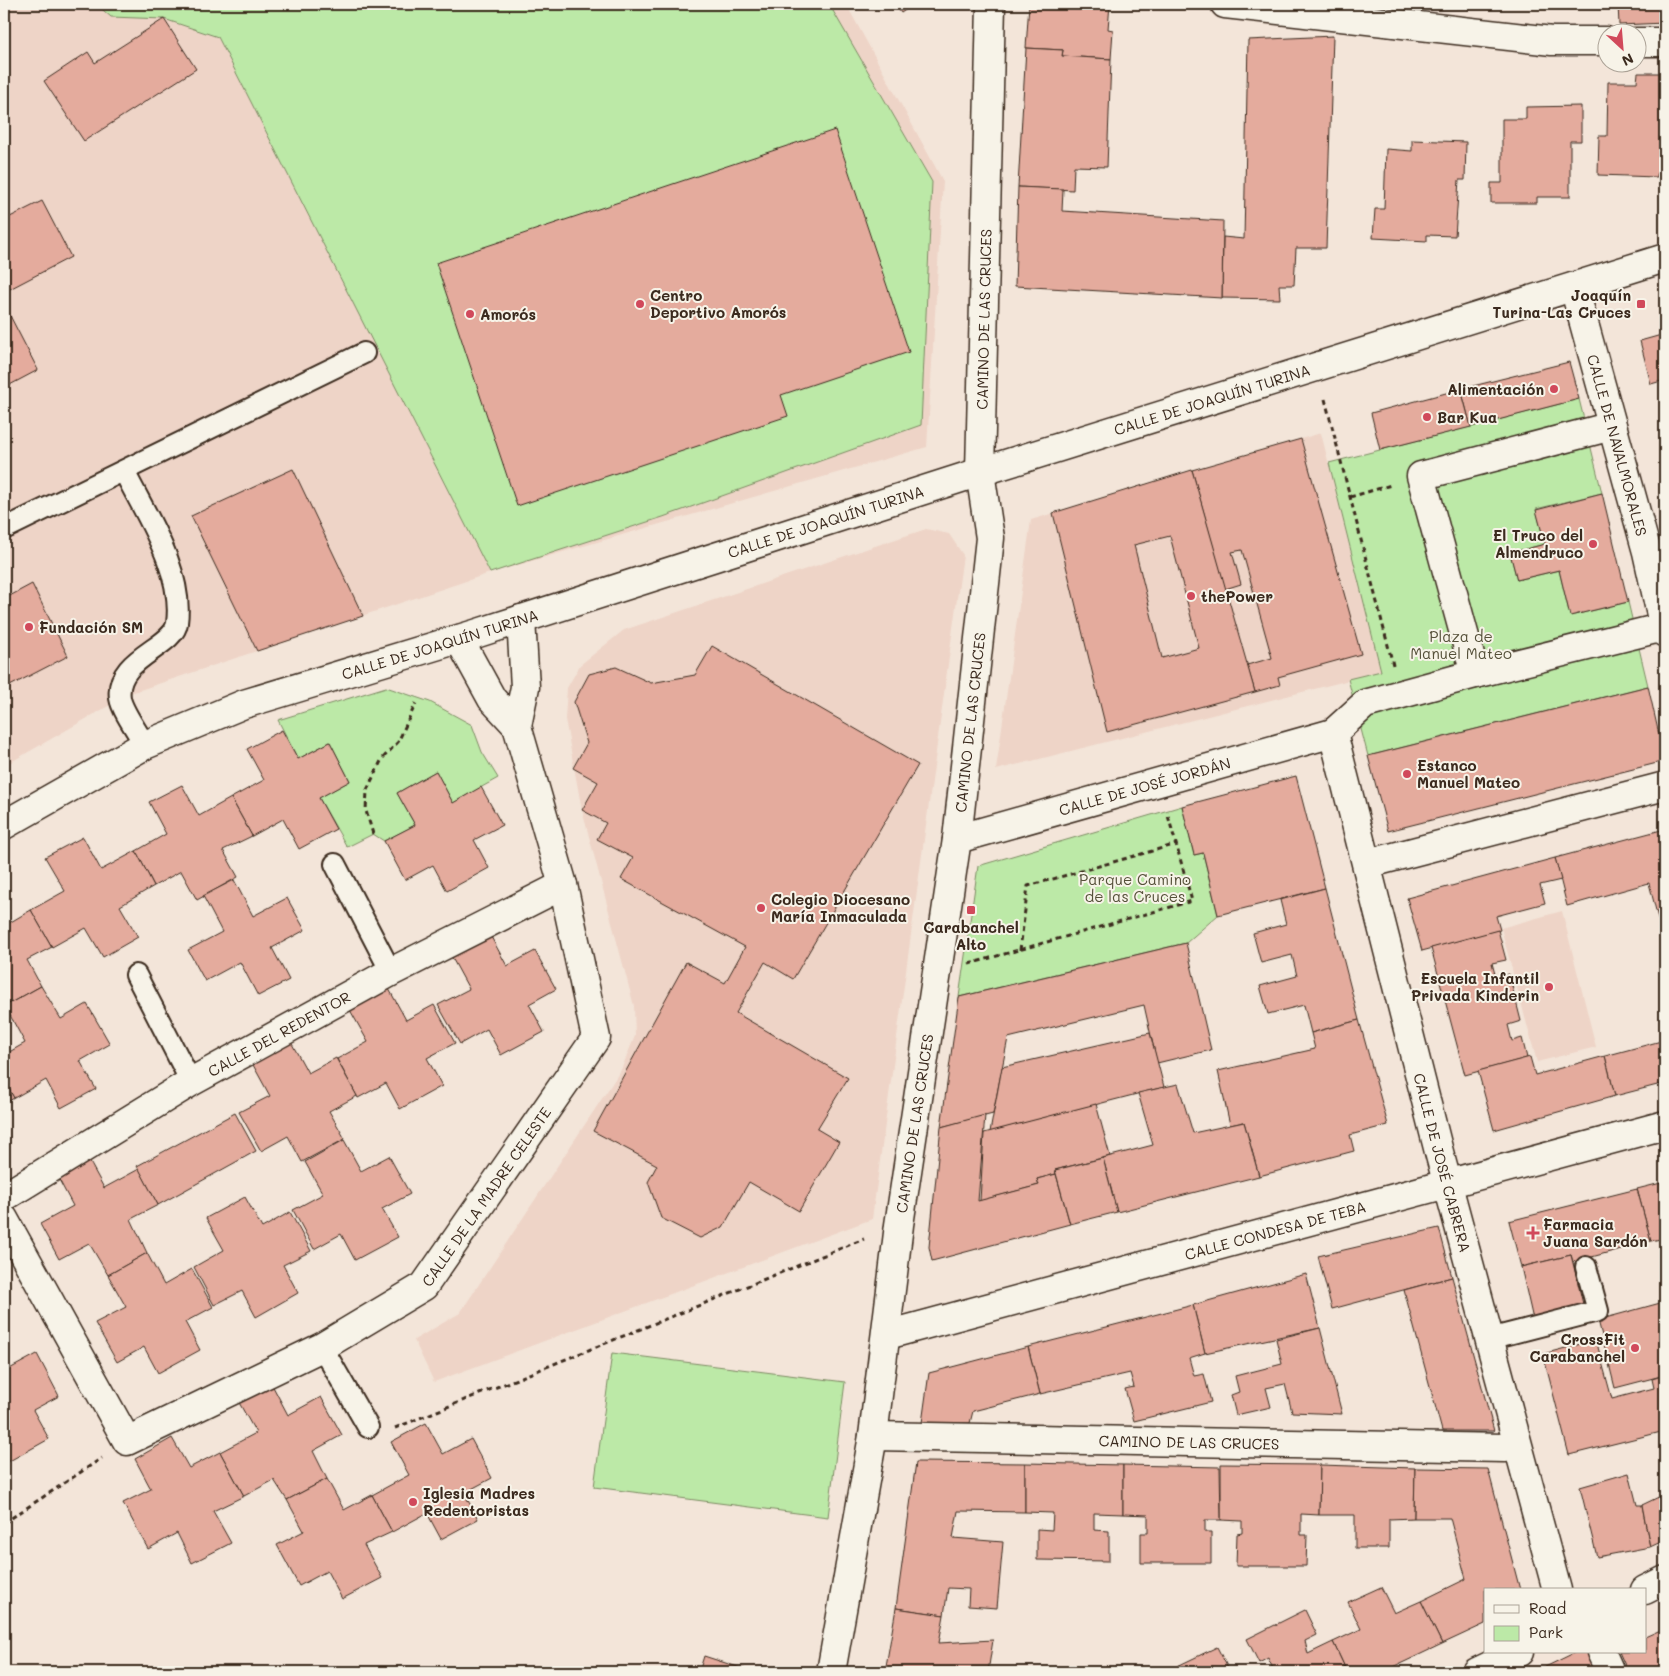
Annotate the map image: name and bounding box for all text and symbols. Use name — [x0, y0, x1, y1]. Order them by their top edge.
north arrow — [1596, 22, 1646, 72]
text: N — [1619, 49, 1637, 71]
street label: CAMINO DE LAS CRUCES — [971, 229, 996, 410]
place label: Centro Deportivo Amorós — [650, 285, 786, 322]
place label: Joaquín Turina-Las Cruces — [1493, 285, 1631, 322]
marker: Centro Deportivo Amorós — [634, 298, 646, 310]
marker: Joaquín Turina-Las Cruces — [1635, 298, 1647, 310]
place label: Amorós — [480, 304, 536, 324]
marker: Amorós — [464, 308, 476, 320]
street label: CALLE DE NAVALMORALES — [1583, 352, 1652, 538]
street label: CALLE DE JOAQUÍN TURINA — [1111, 359, 1313, 440]
place label: Alimentación — [1447, 379, 1544, 399]
marker: Alimentación — [1548, 383, 1560, 395]
place label: Bar Kua — [1437, 407, 1497, 427]
marker: Bar Kua — [1421, 411, 1433, 423]
street label: CALLE DE JOAQUÍN TURINA — [725, 481, 926, 562]
place label: El Truco del Almendruco — [1493, 525, 1583, 562]
marker: El Truco del Almendruco — [1587, 538, 1599, 550]
place label: thePower — [1201, 586, 1273, 606]
marker: thePower — [1185, 590, 1197, 602]
street label: CALLE DE JOAQUÍN TURINA — [339, 604, 541, 684]
place label: Fundación SM — [39, 617, 143, 637]
marker: Fundación SM — [23, 621, 35, 633]
park label: Plaza de Manuel Mateo — [1410, 626, 1512, 663]
street label: CAMINO DE LAS CRUCES — [950, 631, 990, 813]
street label: CALLE DE JOSÉ JORDÁN — [1056, 752, 1233, 820]
place label: Estanco Manuel Mateo — [1417, 755, 1520, 792]
marker: Estanco Manuel Mateo — [1401, 768, 1413, 780]
park label: Parque Camino de las Cruces — [1079, 869, 1191, 906]
place label: Colegio Diocesano María Inmaculada — [771, 889, 910, 926]
marker: Colegio Diocesano María Inmaculada — [755, 902, 767, 914]
marker: Carabanchel Alto — [965, 904, 977, 916]
place label: Carabanchel Alto — [923, 917, 1019, 954]
place label: Escuela Infantil Privada Kinderin — [1411, 968, 1539, 1005]
marker: Escuela Infantil Privada Kinderin — [1543, 981, 1555, 993]
street label: CALLE DEL REDENTOR — [204, 986, 354, 1081]
street label: CAMINO DE LAS CRUCES — [891, 1033, 938, 1214]
street label: CALLE DE JOSÉ CABRERA — [1409, 1071, 1476, 1255]
street label: CALLE DE LA MADRE CELESTE — [417, 1103, 556, 1290]
street label: CALLE CONDESA DE TEBA — [1182, 1196, 1368, 1264]
place label: Farmacia Juana Sardón — [1543, 1214, 1648, 1251]
marker: Farmacia Juana Sardón — [1527, 1227, 1539, 1239]
place label: CrossFit Carabanchel — [1530, 1329, 1625, 1366]
marker: CrossFit Carabanchel — [1629, 1342, 1641, 1354]
street label: CAMINO DE LAS CRUCES — [1098, 1430, 1280, 1454]
place label: Iglesia Madres Redentoristas — [423, 1483, 535, 1520]
marker: Iglesia Madres Redentoristas — [407, 1496, 419, 1508]
legend — [1484, 1588, 1646, 1654]
text: Road — [1529, 1598, 1566, 1618]
text: Park — [1529, 1622, 1563, 1642]

